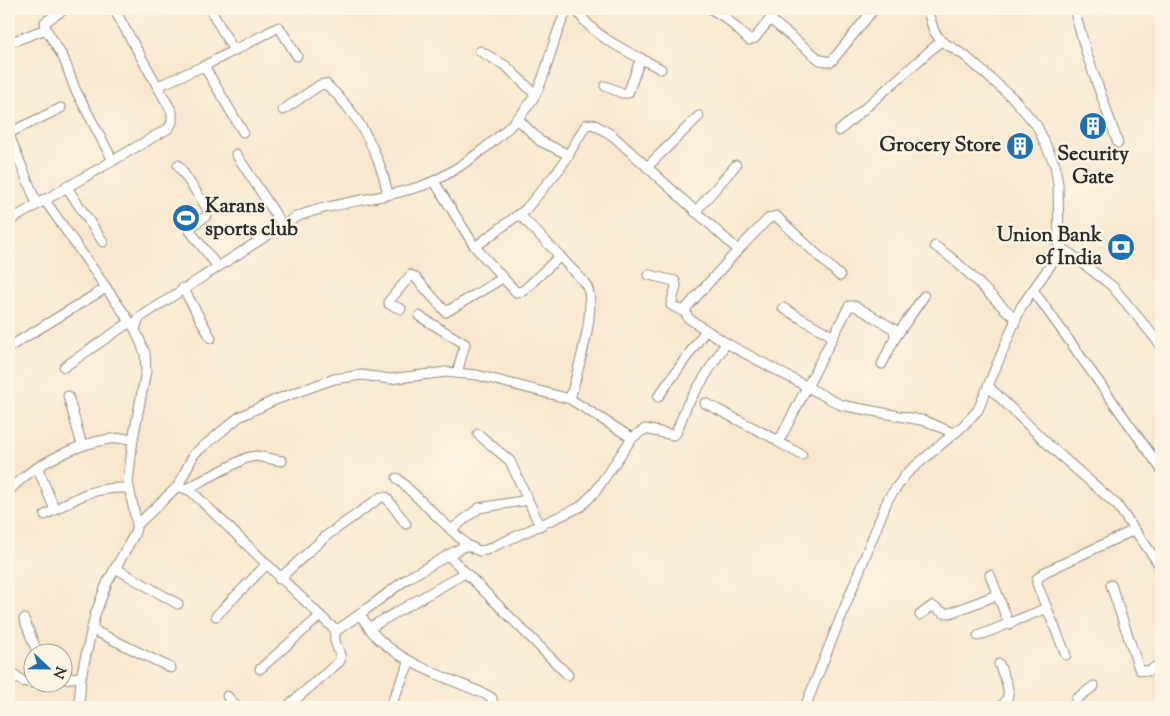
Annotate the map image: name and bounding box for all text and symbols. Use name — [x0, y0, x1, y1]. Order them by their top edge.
building icon: Security Gate — [1078, 111, 1108, 141]
building icon: Grocery Store — [1005, 131, 1035, 161]
place label: Grocery Store — [880, 132, 1001, 161]
place label: Security Gate — [1057, 141, 1129, 193]
place label: Karans sports club — [205, 193, 298, 245]
sports icon: Karans sports club — [171, 203, 201, 233]
place label: Union Bank of India — [997, 222, 1103, 274]
bank icon: Union Bank of India — [1106, 232, 1136, 262]
north arrow — [22, 644, 72, 694]
text: N — [47, 663, 70, 681]

